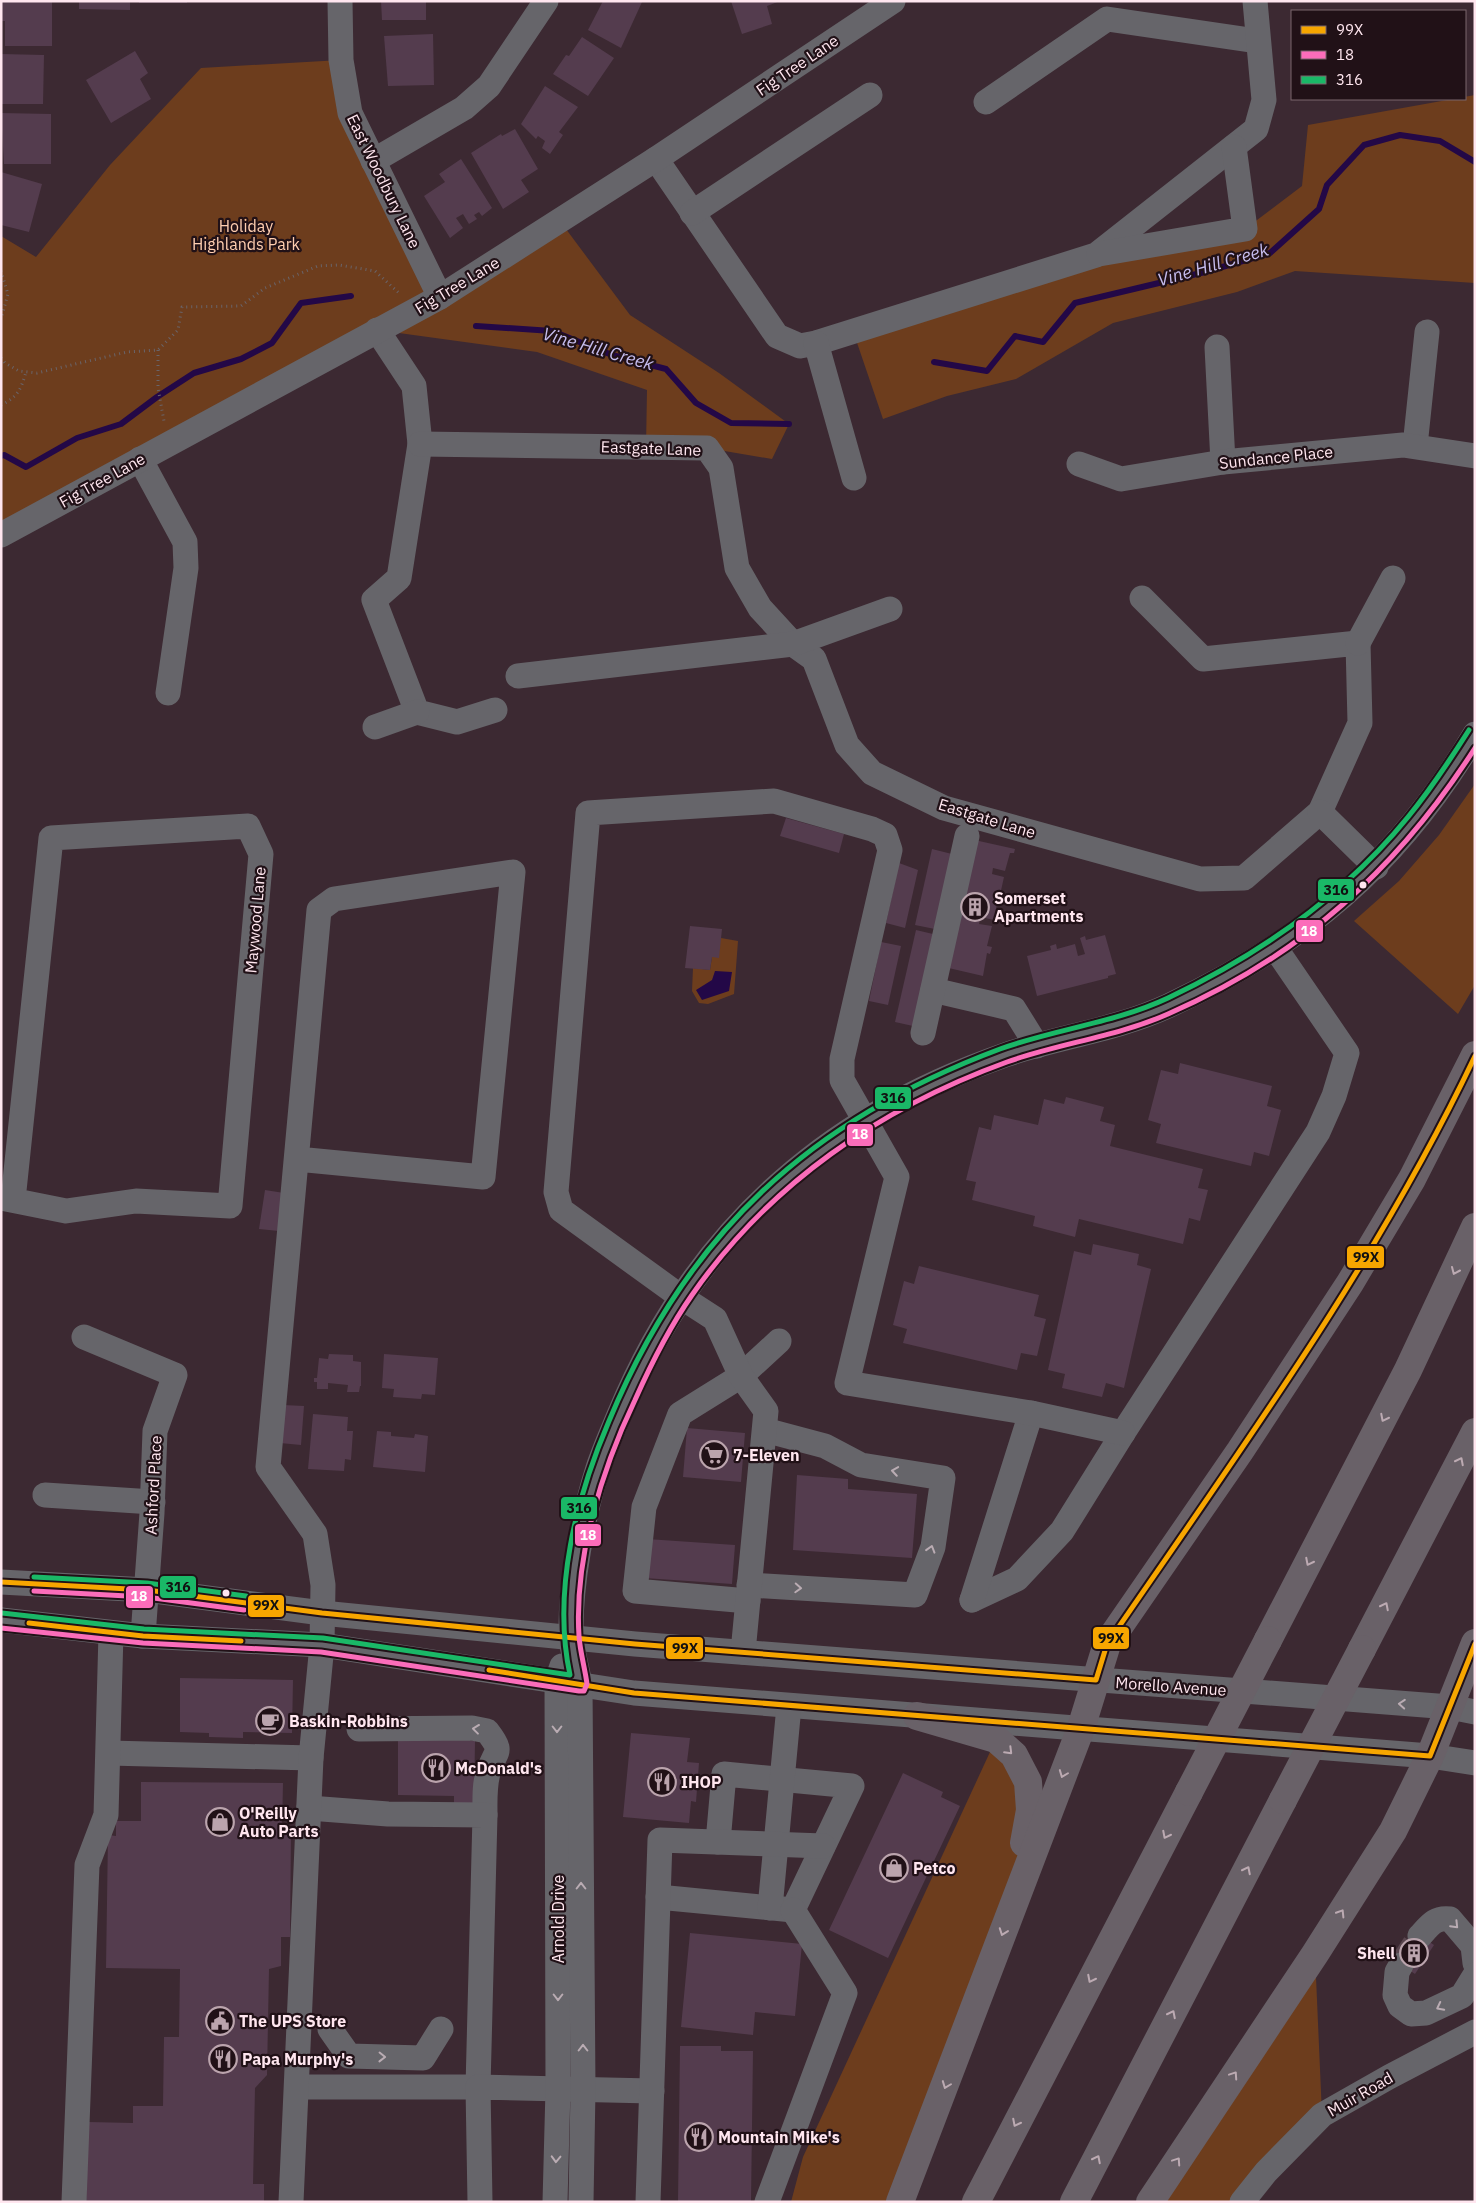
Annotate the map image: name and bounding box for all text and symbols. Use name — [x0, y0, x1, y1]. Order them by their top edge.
legend — [1291, 10, 1466, 100]
text: 99X — [1336, 20, 1363, 39]
street label: Fig Tree Lane — [752, 30, 842, 100]
text: 18 — [1336, 45, 1354, 64]
text: 316 — [1336, 70, 1363, 89]
street label: East Woodbury Lane — [343, 111, 425, 252]
park label: Holiday Highlands Park — [192, 216, 301, 254]
water label: Vine Hill Creek — [1155, 237, 1272, 291]
street label: Fig Tree Lane — [411, 252, 503, 318]
water label: Vine Hill Creek — [540, 322, 657, 376]
street label: Eastgate Lane — [600, 436, 702, 460]
street label: Sundance Place — [1218, 441, 1334, 473]
street label: Fig Tree Lane — [56, 448, 149, 512]
street label: Eastgate Lane — [936, 794, 1038, 842]
street label: Maywood Lane — [240, 866, 270, 974]
line badge: 316 — [1317, 878, 1355, 902]
unlabelled marker — [1358, 880, 1368, 890]
text: 316 — [1323, 881, 1349, 899]
place label: Somerset Apartments — [994, 888, 1083, 926]
building icon: Somerset Apartments — [960, 892, 990, 922]
line badge: 18 — [1295, 919, 1324, 943]
text: 18 — [1301, 922, 1317, 940]
line badge: 316 — [874, 1086, 912, 1110]
text: 316 — [880, 1089, 906, 1107]
line badge: 18 — [846, 1123, 874, 1147]
text: 18 — [852, 1125, 868, 1143]
line badge: 99X — [1346, 1245, 1385, 1269]
text: 99X — [1353, 1248, 1380, 1266]
one-way arrow — [1450, 1266, 1461, 1275]
one-way arrow — [1380, 1412, 1390, 1421]
street label: Ashford Place — [140, 1435, 166, 1535]
supermarket icon: 7-Eleven — [699, 1440, 729, 1470]
place label: 7-Eleven — [733, 1445, 799, 1465]
one-way arrow — [1454, 1458, 1464, 1467]
one-way arrow — [891, 1466, 900, 1476]
line badge: 316 — [560, 1496, 598, 1520]
text: 316 — [566, 1499, 592, 1517]
line badge: 18 — [574, 1523, 602, 1547]
text: 18 — [580, 1526, 596, 1544]
one-way arrow — [926, 1546, 936, 1554]
one-way arrow — [1305, 1557, 1315, 1566]
line badge: 316 — [159, 1575, 197, 1599]
text: 316 — [165, 1578, 191, 1596]
one-way arrow — [794, 1583, 802, 1594]
line badge: 18 — [125, 1585, 154, 1609]
text: 18 — [131, 1587, 147, 1605]
unlabelled marker — [221, 1588, 231, 1598]
line badge: 99X — [247, 1594, 285, 1618]
text: 99X — [253, 1596, 280, 1614]
one-way arrow — [1379, 1602, 1389, 1611]
line badge: 99X — [1092, 1626, 1130, 1650]
text: 99X — [1098, 1629, 1125, 1647]
line badge: 99X — [665, 1636, 704, 1660]
text: 99X — [672, 1639, 699, 1657]
street label: Morello Avenue — [1115, 1672, 1227, 1700]
one-way arrow — [1397, 1698, 1405, 1709]
cafe icon: Baskin-Robbins — [255, 1706, 285, 1736]
place label: Baskin-Robbins — [289, 1711, 408, 1731]
one-way arrow — [471, 1724, 479, 1735]
one-way arrow — [552, 1726, 562, 1733]
one-way arrow — [1003, 1746, 1012, 1755]
restaurant icon: McDonald's — [421, 1753, 451, 1783]
place label: McDonald's — [455, 1758, 542, 1778]
restaurant icon: IHOP — [647, 1767, 677, 1797]
one-way arrow — [1059, 1769, 1069, 1777]
place label: IHOP — [681, 1772, 721, 1792]
place label: O'Reilly Auto Parts — [239, 1803, 318, 1841]
shop icon: O'Reilly Auto Parts — [205, 1807, 235, 1837]
one-way arrow — [1162, 1830, 1172, 1839]
shop icon: Petco — [879, 1853, 909, 1883]
place label: Petco — [913, 1858, 955, 1878]
one-way arrow — [1241, 1866, 1251, 1875]
street label: Arnold Drive — [548, 1874, 568, 1963]
one-way arrow — [576, 1881, 586, 1889]
one-way arrow — [1335, 1909, 1344, 1919]
one-way arrow — [1449, 1919, 1458, 1928]
one-way arrow — [999, 1928, 1009, 1936]
building icon: Shell — [1399, 1938, 1429, 1968]
place label: Shell — [1357, 1943, 1395, 1963]
one-way arrow — [1087, 1974, 1097, 1983]
one-way arrow — [553, 1993, 563, 2001]
one-way arrow — [1436, 2001, 1445, 2011]
public building icon: The UPS Store — [205, 2006, 235, 2036]
place label: The UPS Store — [239, 2011, 346, 2031]
one-way arrow — [1166, 2011, 1176, 2020]
restaurant icon: Papa Murphy's — [208, 2044, 238, 2074]
one-way arrow — [578, 2044, 588, 2052]
place label: Papa Murphy's — [242, 2049, 353, 2069]
one-way arrow — [378, 2052, 386, 2062]
street label: Muir Road — [1324, 2067, 1396, 2121]
one-way arrow — [1228, 2071, 1238, 2080]
one-way arrow — [942, 2080, 952, 2089]
one-way arrow — [1012, 2118, 1022, 2127]
restaurant icon: Mountain Mike's — [684, 2122, 714, 2152]
place label: Mountain Mike's — [718, 2127, 840, 2147]
one-way arrow — [1091, 2155, 1101, 2164]
one-way arrow — [551, 2156, 561, 2163]
one-way arrow — [1171, 2157, 1180, 2167]

